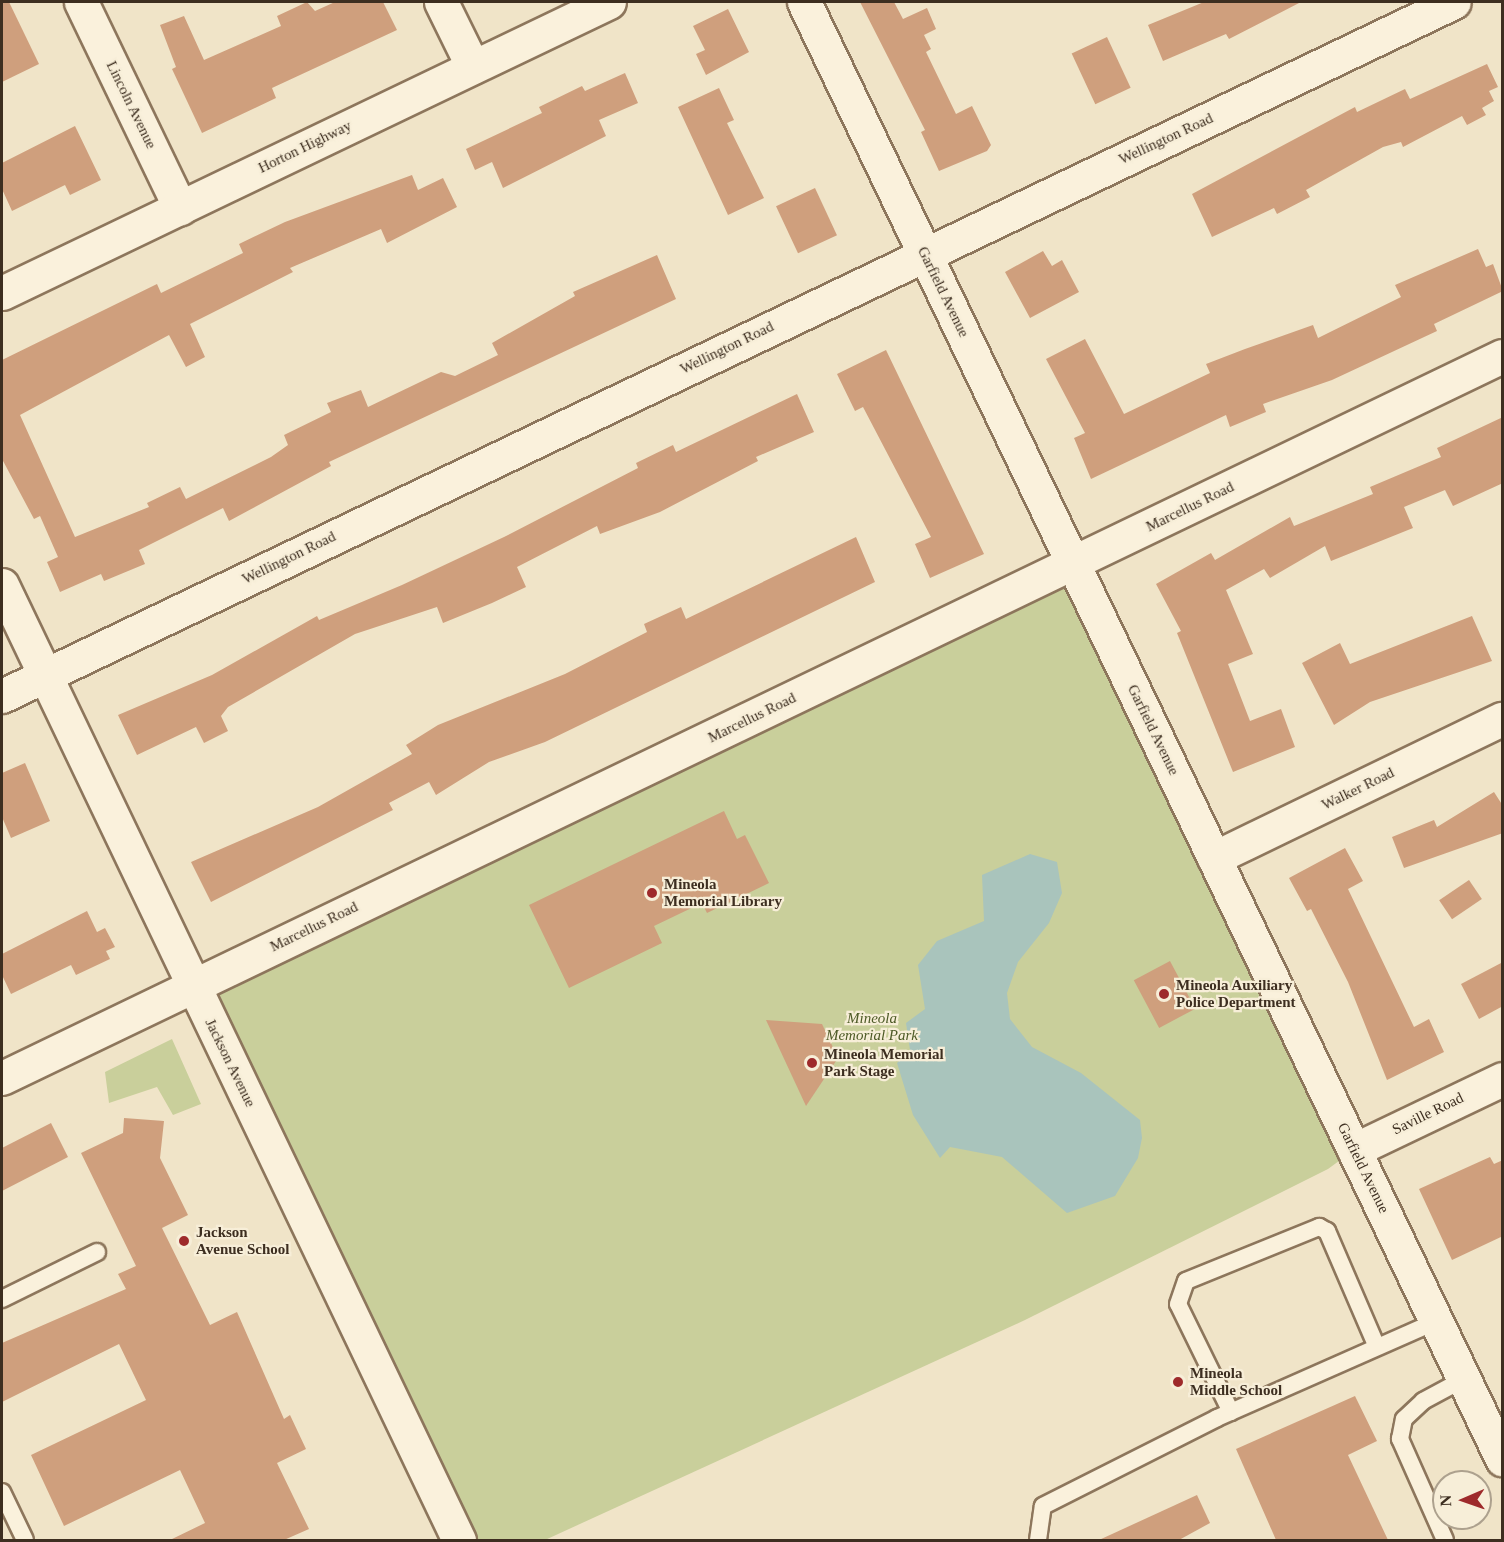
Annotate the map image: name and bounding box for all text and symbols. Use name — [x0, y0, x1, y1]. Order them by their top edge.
street label: Lincoln Avenue — [102, 58, 160, 152]
street label: Wellington Road — [1116, 109, 1216, 169]
street label: Horton Highway — [256, 117, 354, 177]
street label: Garfield Avenue — [913, 243, 973, 341]
street label: Wellington Road — [677, 318, 777, 378]
street label: Marcellus Road — [1143, 478, 1237, 536]
street label: Wellington Road — [239, 528, 339, 588]
street label: Garfield Avenue — [1123, 681, 1183, 779]
street label: Marcellus Road — [705, 689, 799, 747]
street label: Walker Road — [1319, 764, 1397, 814]
place label: Mineola Memorial Library — [664, 875, 782, 910]
marker: Mineola Memorial Library — [645, 886, 659, 900]
street label: Marcellus Road — [267, 898, 361, 956]
place label: Mineola Auxiliary Police Department — [1176, 976, 1296, 1011]
marker: Mineola Auxiliary Police Department — [1157, 987, 1171, 1001]
park label: Mineola Memorial Park — [826, 1009, 918, 1044]
street label: Jackson Avenue — [201, 1016, 259, 1110]
place label: Mineola Memorial Park Stage — [824, 1045, 944, 1080]
marker: Mineola Memorial Park Stage — [805, 1056, 819, 1070]
street label: Saville Road — [1389, 1089, 1467, 1139]
street label: Garfield Avenue — [1333, 1119, 1393, 1217]
place label: Jackson Avenue School — [196, 1223, 289, 1258]
marker: Jackson Avenue School — [177, 1234, 191, 1248]
place label: Mineola Middle School — [1190, 1364, 1282, 1399]
marker: Mineola Middle School — [1171, 1375, 1185, 1389]
north arrow — [1432, 1470, 1492, 1530]
text: N — [1437, 1495, 1454, 1507]

